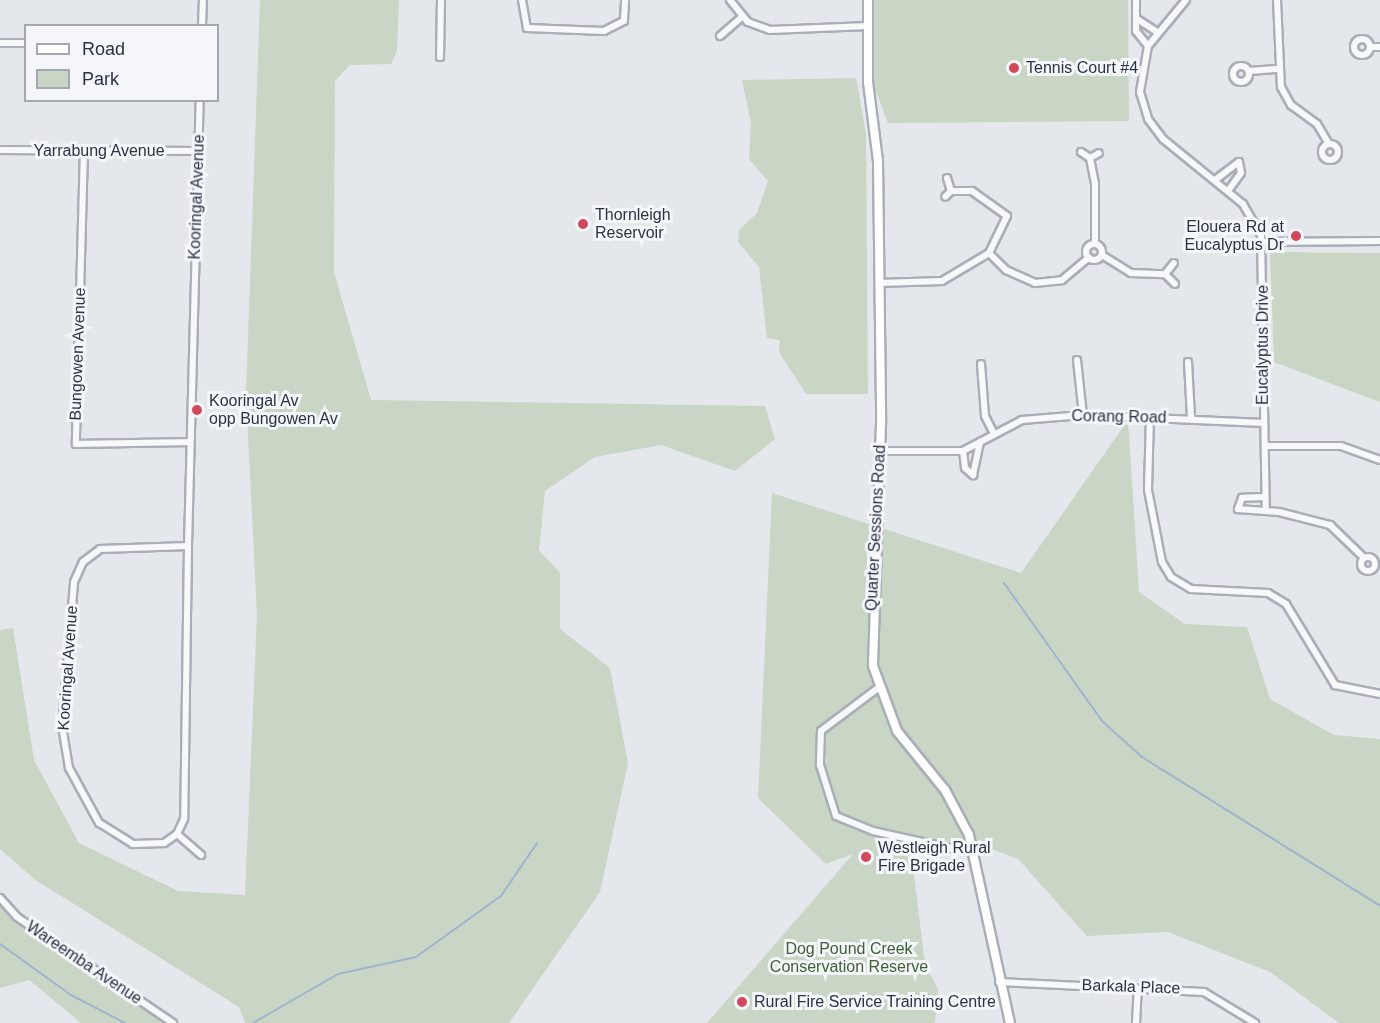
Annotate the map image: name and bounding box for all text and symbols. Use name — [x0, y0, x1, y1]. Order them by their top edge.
legend — [24, 24, 219, 102]
text: Road — [82, 39, 125, 59]
place label: Tennis Court #4 — [1026, 58, 1138, 78]
marker: Tennis Court #4 — [1007, 61, 1021, 75]
text: Park — [82, 69, 119, 89]
street label: Kooringal Avenue — [185, 134, 209, 260]
street label: Yarrabung Avenue — [33, 141, 165, 161]
place label: Thornleigh Reservoir — [595, 205, 671, 243]
marker: Thornleigh Reservoir — [576, 217, 590, 231]
place label: Elouera Rd at Eucalyptus Dr — [1184, 217, 1284, 255]
marker: Elouera Rd at Eucalyptus Dr — [1289, 229, 1303, 243]
street label: Eucalyptus Drive — [1253, 285, 1273, 405]
street label: Bungowen Avenue — [66, 287, 90, 421]
place label: Kooringal Av opp Bungowen Av — [209, 391, 339, 429]
marker: Kooringal Av opp Bungowen Av — [190, 403, 204, 417]
street label: Corang Road — [1071, 407, 1167, 427]
street label: Quarter Sessions Road — [862, 444, 890, 612]
street label: Kooringal Avenue — [54, 604, 82, 732]
place label: Westleigh Rural Fire Brigade — [878, 838, 991, 876]
marker: Westleigh Rural Fire Brigade — [859, 850, 873, 864]
street label: Wareemba Avenue — [22, 917, 146, 1009]
park label: Dog Pound Creek Conservation Reserve — [770, 939, 928, 977]
street label: Barkala Place — [1081, 976, 1181, 998]
place label: Rural Fire Service Training Centre — [754, 992, 996, 1012]
marker: Rural Fire Service Training Centre — [735, 995, 749, 1009]

